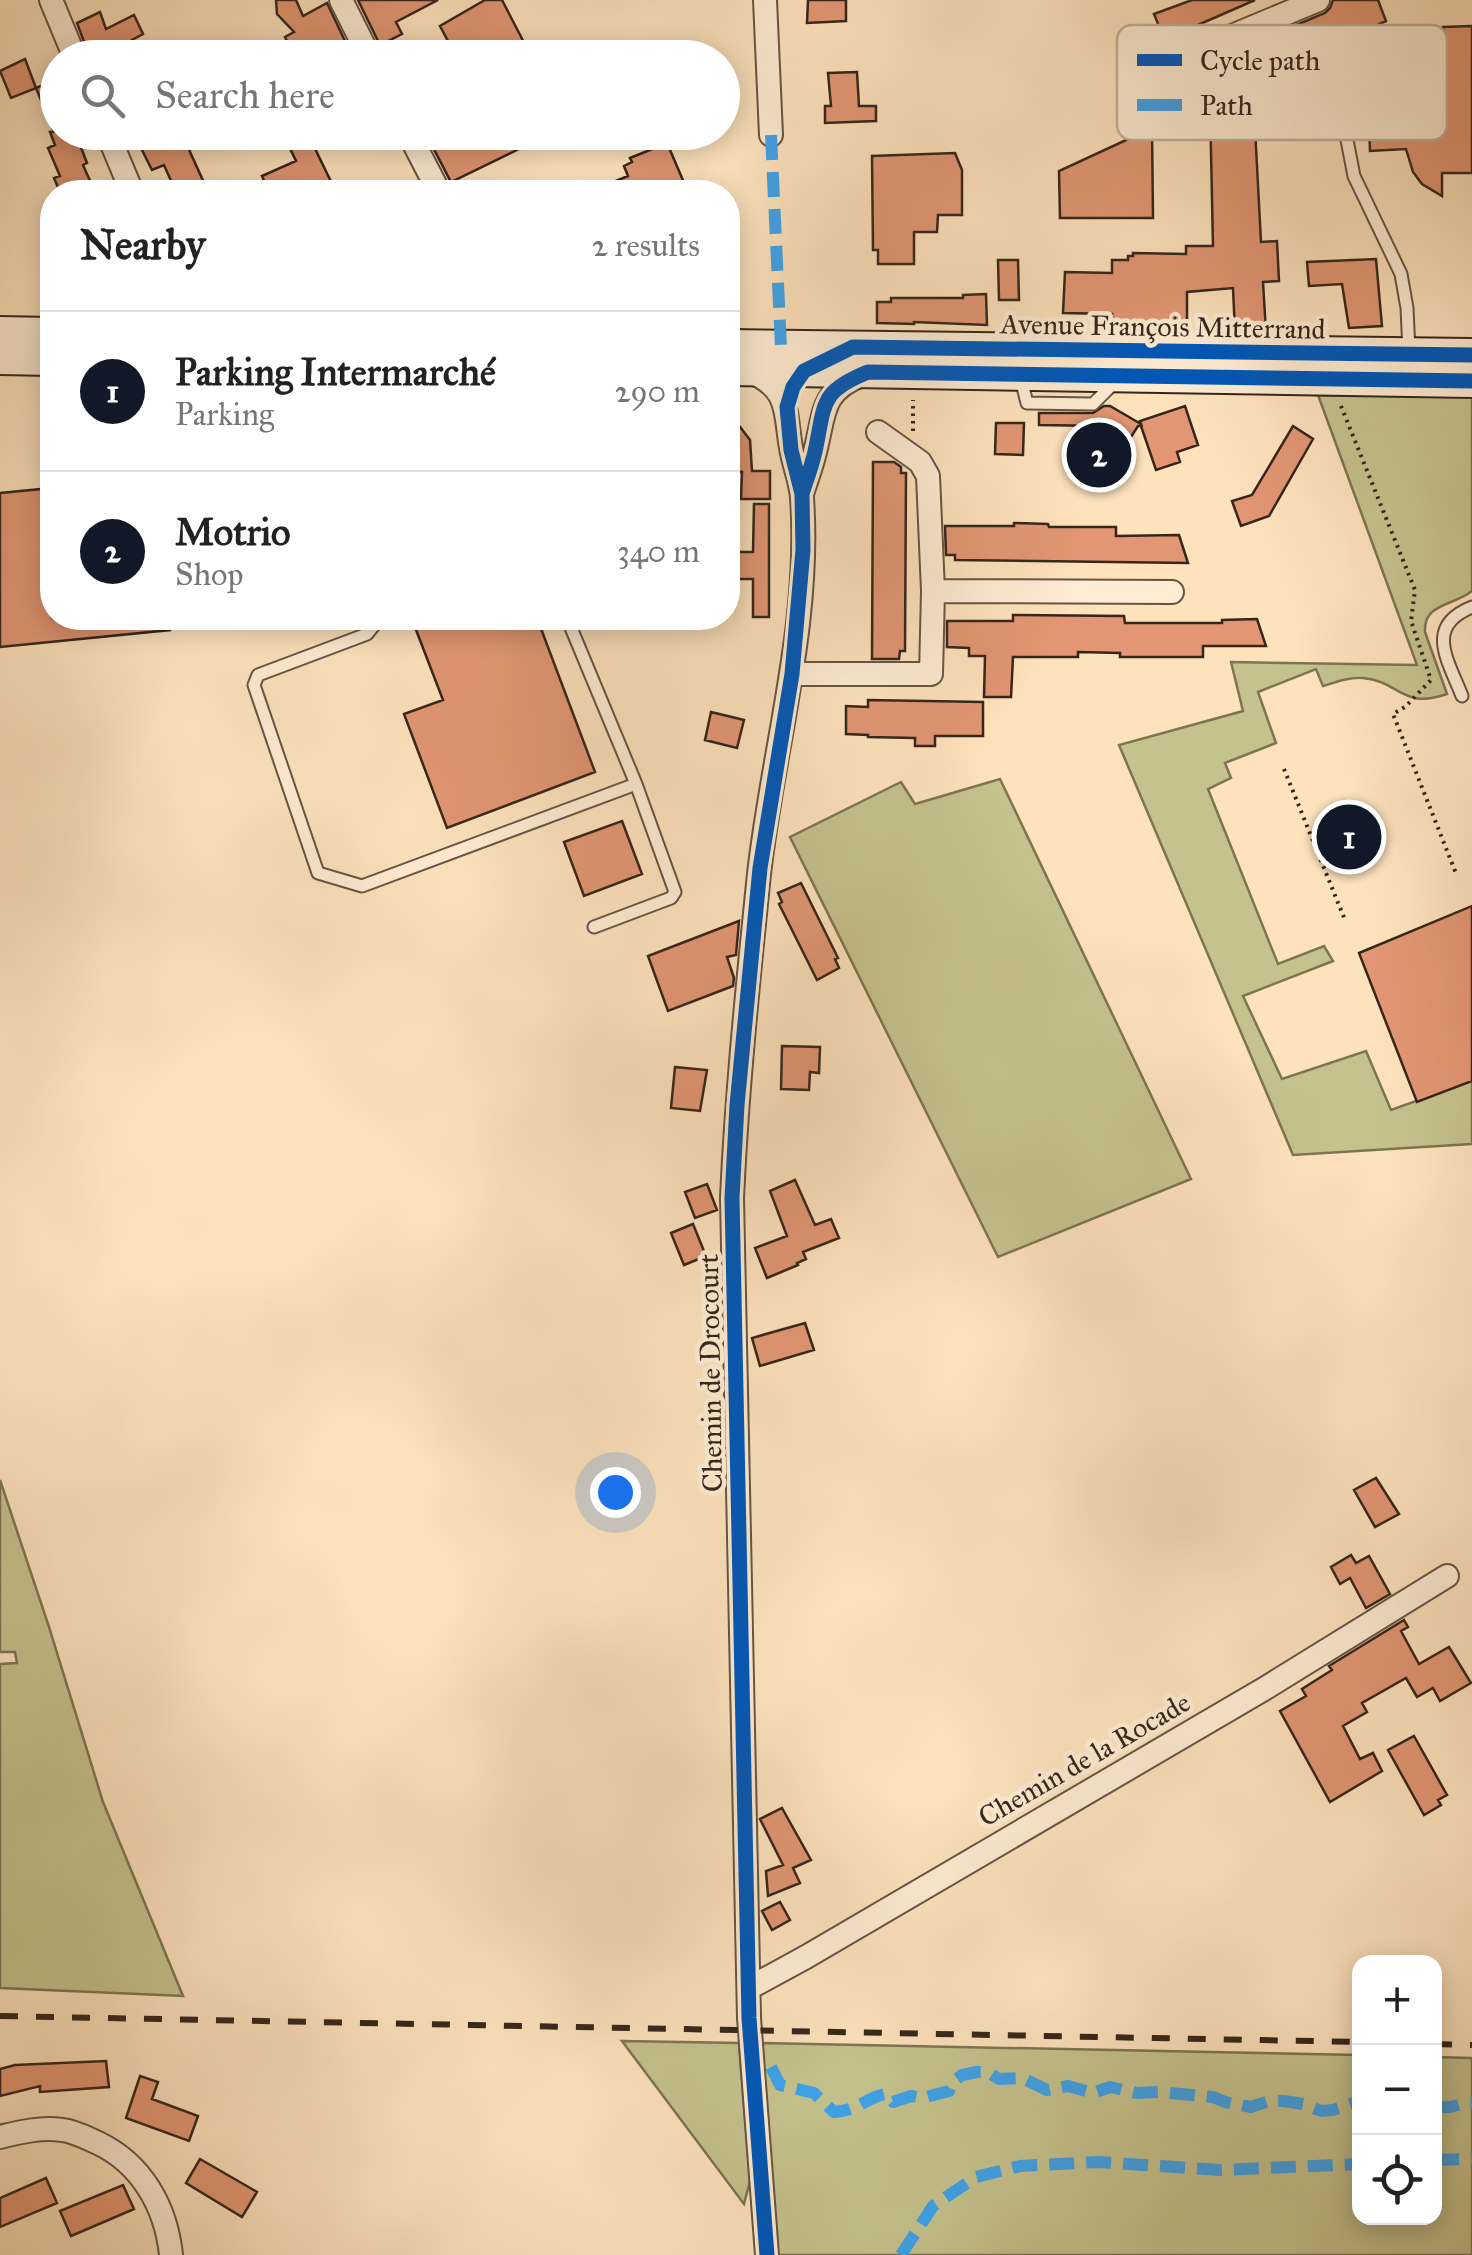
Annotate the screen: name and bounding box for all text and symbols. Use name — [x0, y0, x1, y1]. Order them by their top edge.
legend — [1117, 25, 1447, 140]
search box — [40, 40, 740, 150]
text: Cycle path — [1200, 43, 1321, 78]
icon: search — [75, 68, 130, 123]
text: Search here — [155, 72, 335, 118]
text: Path — [1200, 88, 1253, 123]
text: Nearby — [80, 219, 205, 271]
text: 2 results — [592, 226, 700, 265]
street label: Avenue François Mitterrand — [999, 306, 1326, 347]
text: Parking Intermarché — [175, 349, 496, 395]
text: 1 — [106, 372, 119, 411]
text: 290 m — [615, 372, 700, 411]
text: Parking — [175, 395, 274, 434]
pin: 2 — [1066, 418, 1132, 492]
text: Motrio — [175, 509, 291, 555]
text: 2 — [105, 532, 120, 571]
text: 340 m — [617, 532, 700, 571]
text: Shop — [175, 555, 243, 594]
pin: 1 — [1316, 800, 1382, 874]
street label: Chemin de Drocourt — [691, 1253, 730, 1493]
your location — [590, 1467, 641, 1518]
street label: Chemin de la Rocade — [972, 1685, 1196, 1834]
map controls — [1352, 1955, 1442, 2225]
button: + — [1352, 1955, 1442, 2045]
button: − — [1352, 2045, 1442, 2135]
button: locate — [1352, 2135, 1442, 2225]

